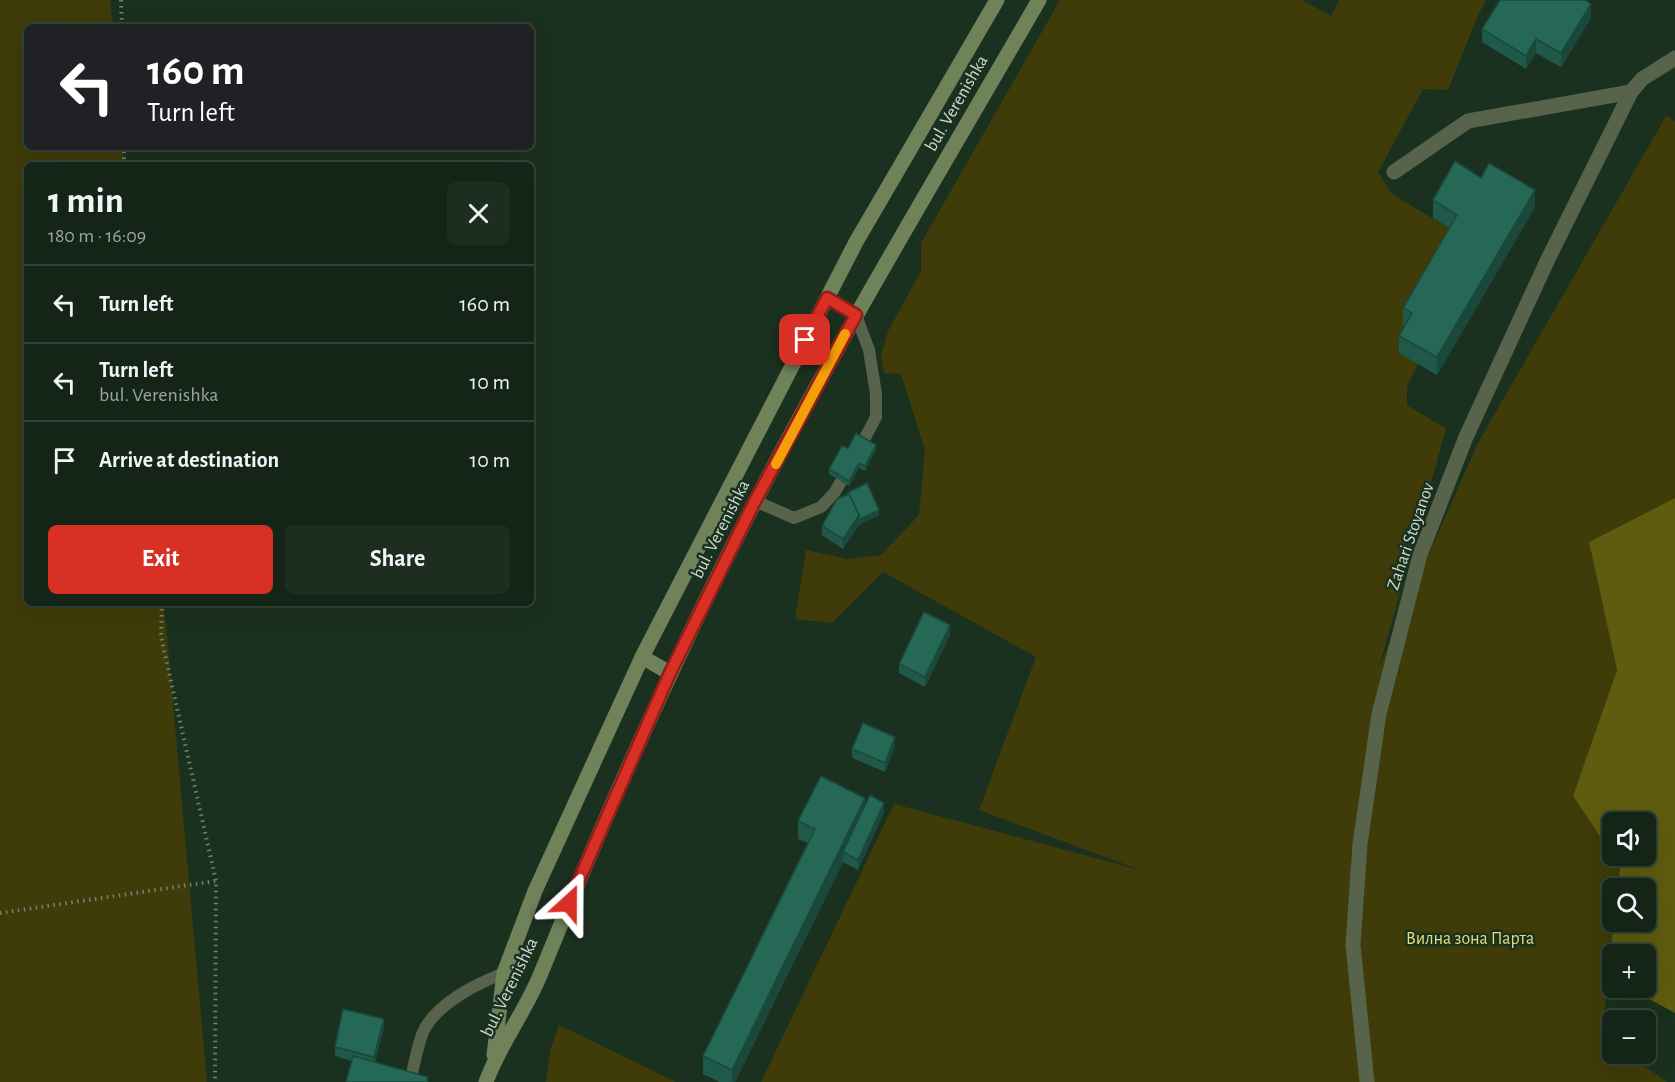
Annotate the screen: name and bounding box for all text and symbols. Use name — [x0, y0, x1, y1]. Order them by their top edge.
icon: left — [48, 48, 126, 126]
text: 160 m — [147, 50, 245, 92]
street label: bul. Verenishka — [922, 52, 992, 155]
text: Turn left — [147, 99, 235, 126]
button: close — [447, 182, 510, 245]
text: 1 min — [48, 183, 124, 219]
text: 180 m · 16:09 — [48, 226, 146, 246]
icon: left — [48, 288, 81, 321]
text: Turn left — [99, 293, 173, 315]
text: 160 m — [459, 293, 510, 315]
pin — [779, 314, 830, 365]
icon: arrive — [788, 323, 821, 356]
text: Turn left — [99, 359, 173, 381]
icon: left — [48, 366, 81, 399]
text: 10 m — [470, 371, 510, 393]
text: bul. Verenishka — [99, 385, 219, 405]
icon: arrive — [48, 444, 81, 477]
text: Arrive at destination — [99, 449, 279, 471]
text: 10 m — [470, 449, 510, 471]
street label: bul. Verenishka — [688, 477, 753, 581]
street label: Zahari Stoyanov — [1384, 480, 1438, 592]
button: Exit — [48, 525, 273, 594]
button: Share — [285, 525, 510, 594]
map controls — [1602, 812, 1656, 1064]
button: sound — [1602, 812, 1656, 866]
position arrow — [537, 871, 601, 935]
button: search — [1602, 878, 1656, 932]
park label: Вилна зона Парта — [1406, 930, 1534, 948]
street label: bul. Verenishka — [478, 935, 542, 1040]
button: + — [1602, 944, 1656, 998]
button: − — [1602, 1010, 1656, 1064]

